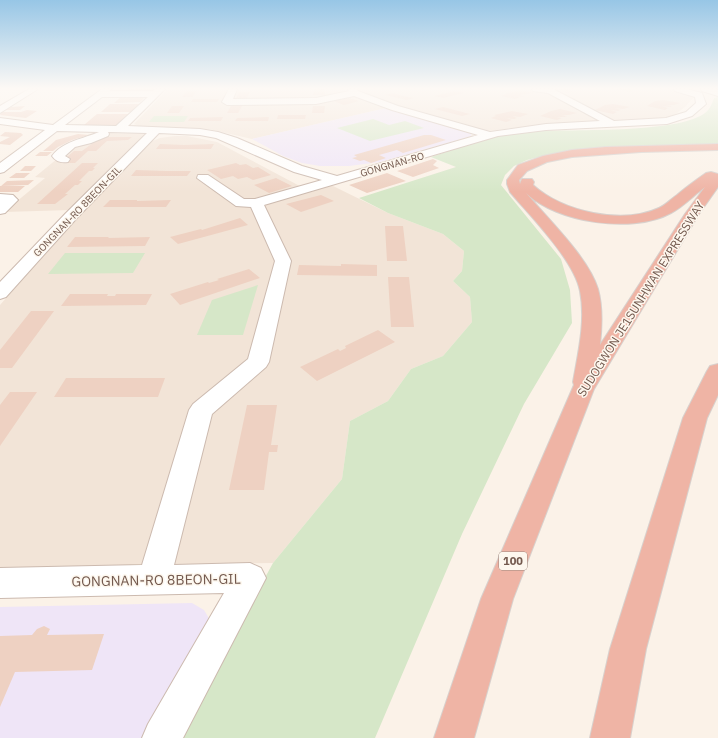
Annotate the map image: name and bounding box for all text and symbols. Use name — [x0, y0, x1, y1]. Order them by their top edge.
street label: GONGNAN-RO — [359, 149, 426, 180]
street label: GONGNAN-RO 8BEON-GIL — [31, 163, 124, 259]
street label: SUDOGWON JE1SUNHWAN EXPRESSWAY — [574, 198, 707, 399]
road number: 100 — [499, 552, 527, 570]
street label: GONGNAN-RO 8BEON-GIL — [71, 570, 241, 590]

